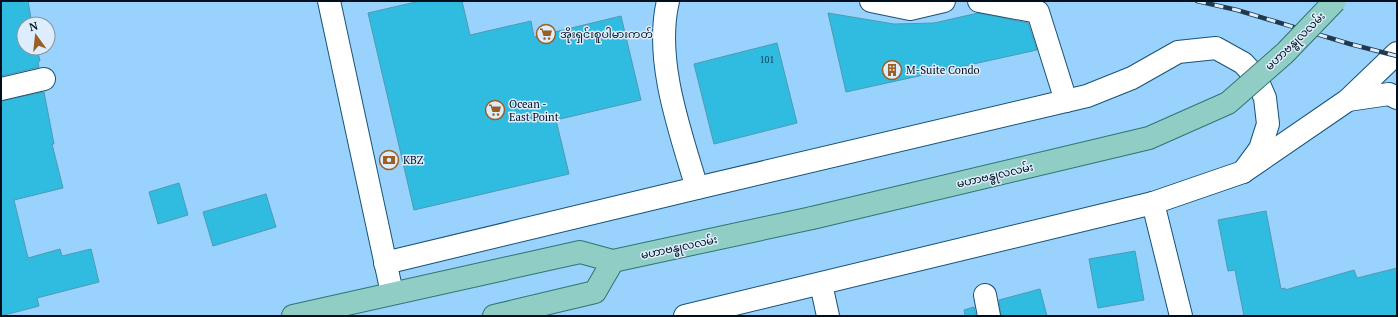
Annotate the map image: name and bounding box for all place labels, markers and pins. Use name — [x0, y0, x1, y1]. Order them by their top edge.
supermarket icon: အိုးရှင်းစူပါမားကတ် — [535, 23, 557, 45]
place label: အိုးရှင်းစူပါမားကတ် — [560, 27, 653, 43]
building icon: M-Suite Condo — [881, 59, 903, 81]
place label: M-Suite Condo — [906, 63, 980, 77]
place label: Ocean - East Point — [509, 97, 559, 124]
supermarket icon: Ocean - East Point — [484, 99, 506, 121]
bank icon: KBZ — [378, 149, 400, 171]
place label: KBZ — [403, 153, 424, 167]

